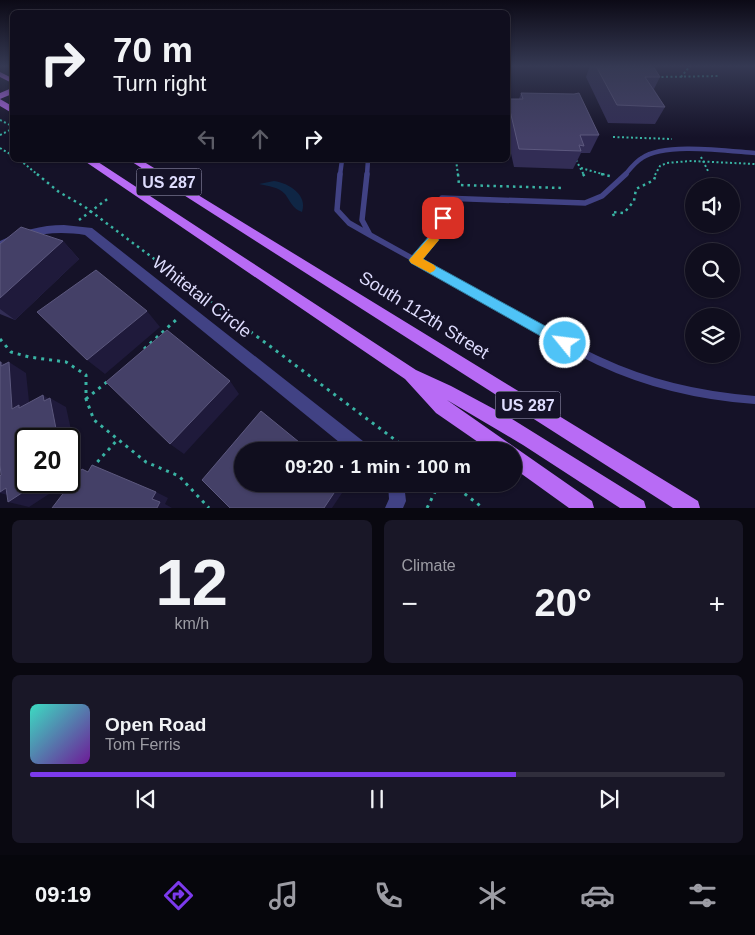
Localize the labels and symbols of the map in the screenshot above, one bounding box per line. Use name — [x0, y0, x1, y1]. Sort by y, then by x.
road number: US 287 — [136, 168, 202, 196]
pin — [422, 197, 464, 239]
street label: Whitetail Circle — [149, 252, 255, 342]
street label: South 112th Street — [356, 267, 492, 363]
position arrow — [538, 316, 590, 368]
road number: US 287 — [496, 392, 560, 418]
speed limit sign: 20 — [15, 428, 80, 493]

